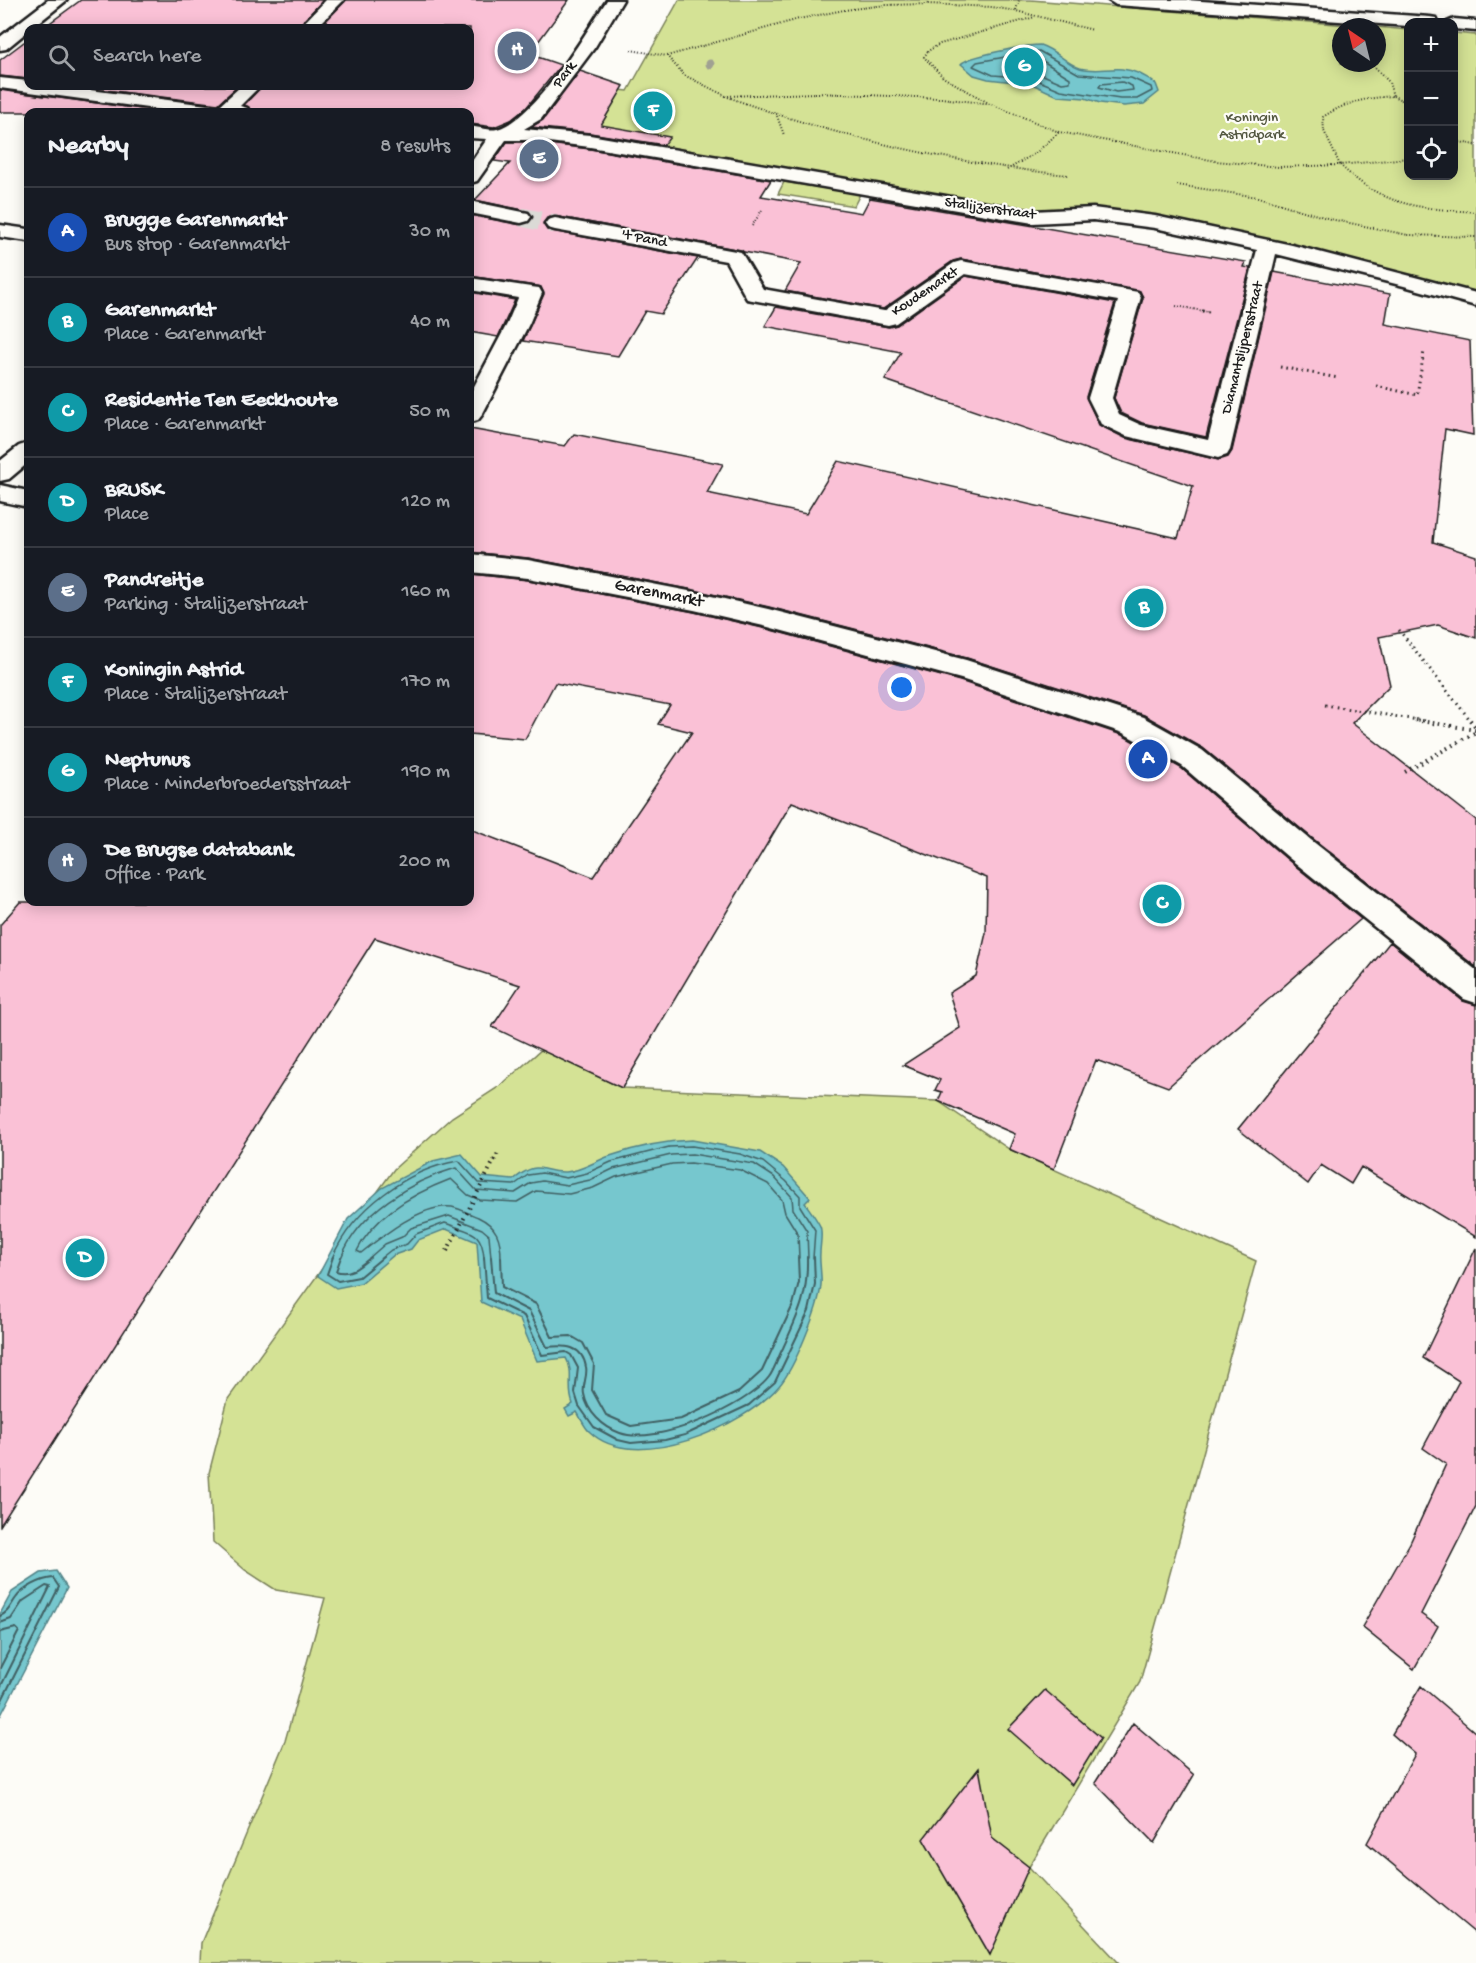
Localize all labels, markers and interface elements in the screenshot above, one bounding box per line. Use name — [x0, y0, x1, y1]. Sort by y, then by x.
north arrow — [1332, 18, 1386, 72]
map controls — [1404, 18, 1458, 180]
button: + — [1404, 18, 1458, 72]
search box — [24, 24, 474, 90]
pin: H — [498, 28, 536, 74]
icon: search — [45, 41, 78, 74]
text: Search here — [93, 44, 201, 70]
pin: G — [1004, 44, 1044, 90]
street label: Park — [549, 57, 582, 93]
button: − — [1404, 72, 1458, 126]
pin: F — [634, 88, 672, 134]
park label: Koningin Astridpark — [1219, 109, 1286, 144]
button: locate — [1404, 126, 1458, 180]
text: Nearby — [48, 132, 129, 163]
text: 8 results — [380, 136, 450, 159]
pin: E — [520, 136, 558, 182]
street label: Stalijzerstraat — [943, 194, 1039, 225]
text: Brugge Garenmarkt — [105, 208, 286, 234]
text: A — [62, 221, 73, 244]
text: 30 m — [409, 221, 450, 244]
street label: 't Pand — [620, 226, 669, 252]
text: Bus stop · Garenmarkt — [105, 234, 288, 257]
street label: Koudemarkt — [888, 262, 963, 321]
street label: Diamantslijpersstraat — [1218, 278, 1269, 417]
text: Garenmarkt — [105, 298, 215, 324]
text: B — [62, 311, 73, 334]
text: 40 m — [410, 311, 450, 334]
text: Place · Garenmarkt — [105, 324, 265, 347]
text: Residentie Ten Eeckhoute — [105, 388, 337, 414]
text: C — [62, 401, 73, 424]
text: 50 m — [409, 401, 450, 424]
text: Place · Garenmarkt — [105, 414, 265, 437]
text: BRUSK — [105, 478, 163, 504]
text: D — [61, 491, 74, 514]
text: 120 m — [402, 491, 450, 514]
text: Place — [105, 504, 149, 527]
text: Pandreitje — [105, 568, 203, 594]
street label: Garenmarkt — [613, 575, 707, 613]
text: E — [61, 581, 74, 604]
text: 160 m — [401, 581, 450, 604]
pin: B — [1124, 586, 1164, 630]
text: Parking · Stalijzerstraat — [105, 594, 306, 617]
text: Koningin Astrid — [105, 658, 243, 684]
text: F — [62, 671, 73, 694]
text: 170 m — [401, 671, 450, 694]
your location — [887, 673, 916, 702]
text: Place · Stalijzerstraat — [105, 684, 287, 707]
pin: A — [1128, 736, 1168, 782]
text: Neptunus — [105, 748, 190, 774]
text: G — [61, 761, 74, 784]
text: 190 m — [402, 761, 450, 784]
text: Place · Minderbroedersstraat — [105, 774, 349, 797]
text: De Brugse databank — [105, 838, 293, 864]
text: H — [62, 851, 73, 874]
text: 200 m — [399, 851, 450, 874]
text: Office · Park — [105, 864, 205, 887]
pin: C — [1142, 882, 1182, 926]
pin: D — [66, 1236, 104, 1280]

